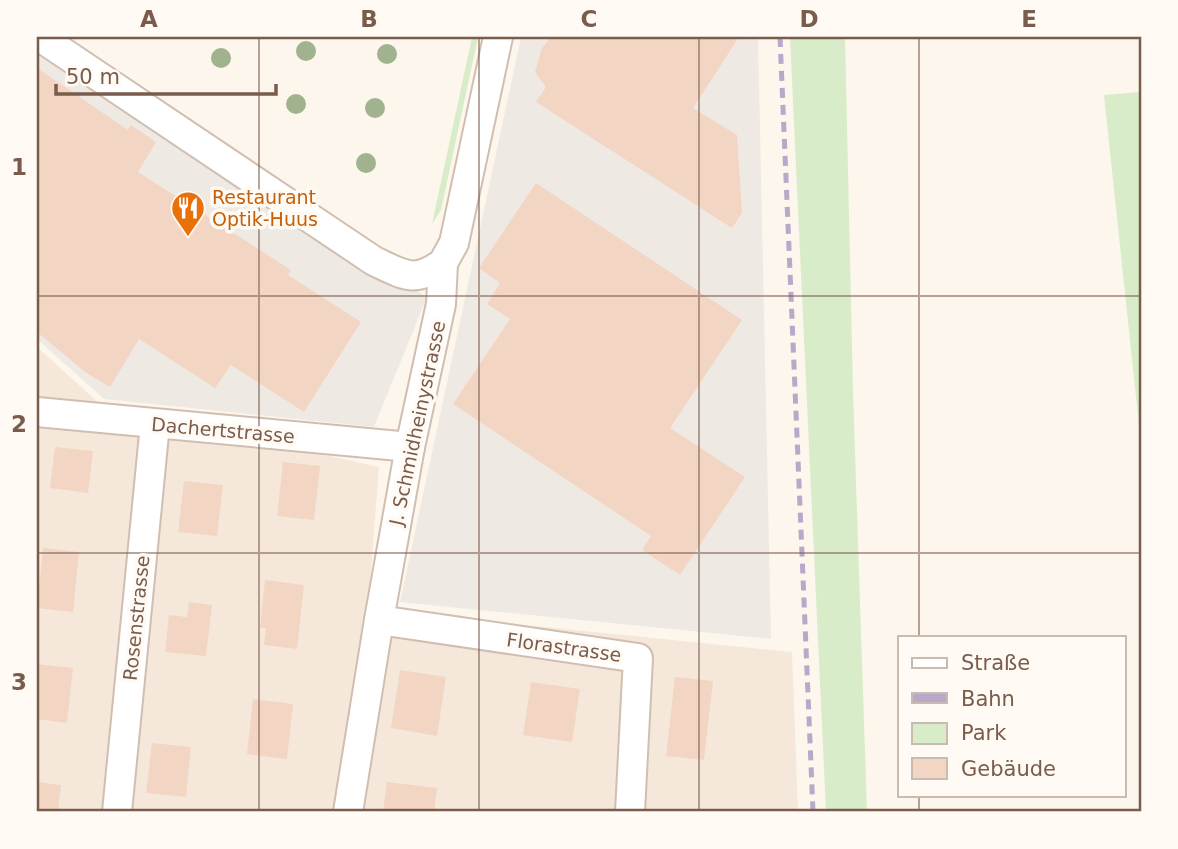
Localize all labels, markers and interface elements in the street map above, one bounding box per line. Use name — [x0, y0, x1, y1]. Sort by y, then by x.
text: A — [140, 6, 158, 32]
text: B — [360, 6, 378, 32]
text: C — [581, 6, 597, 32]
text: D — [799, 6, 819, 32]
text: E — [1021, 6, 1037, 32]
scale bar — [56, 52, 276, 96]
text: 50 m — [66, 65, 120, 89]
text: 1 — [11, 154, 27, 180]
place label: Restaurant Optik-Huus — [212, 186, 318, 230]
restaurant icon: Restaurant Optik-Huus — [169, 189, 207, 238]
street label: J. Schmidheinystrasse — [384, 319, 449, 528]
text: 2 — [11, 411, 27, 437]
street label: Dachertstrasse — [150, 413, 296, 447]
street label: Rosenstrasse — [118, 554, 154, 682]
street label: Florastrasse — [505, 628, 623, 666]
legend — [898, 636, 1126, 796]
text: Straße — [961, 651, 1030, 675]
text: 3 — [11, 669, 27, 695]
text: Bahn — [961, 687, 1015, 711]
text: Park — [961, 721, 1007, 745]
text: Gebäude — [961, 757, 1056, 781]

